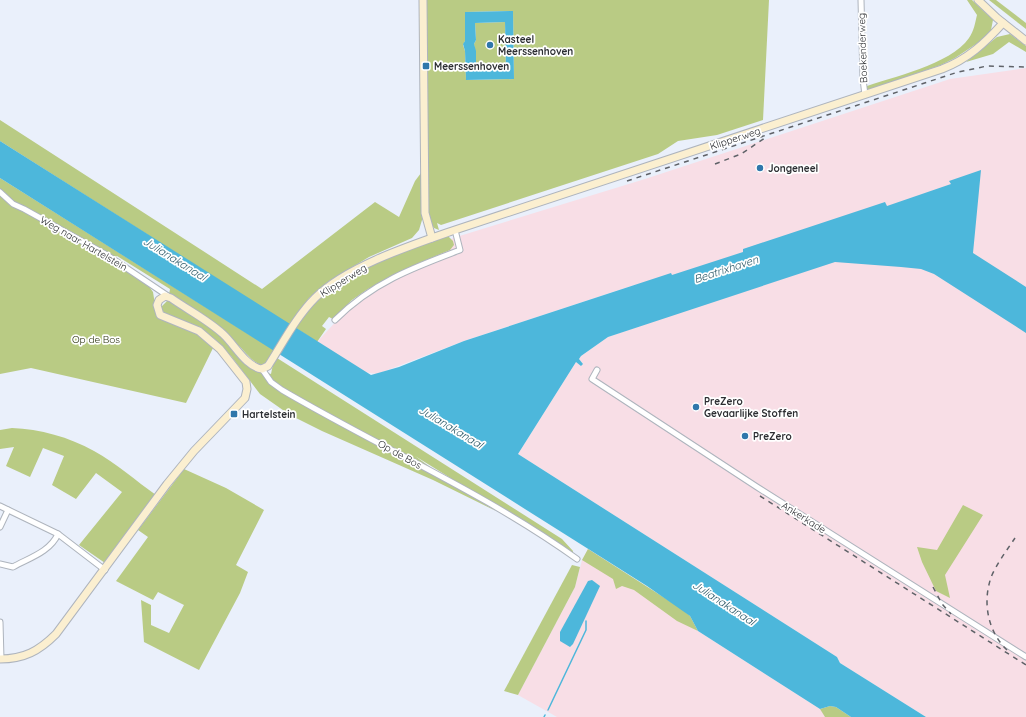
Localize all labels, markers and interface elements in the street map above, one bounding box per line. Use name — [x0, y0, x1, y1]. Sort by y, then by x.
street label: Boekenderweg — [855, 13, 870, 83]
place label: Kasteel Meerssenhoven — [498, 33, 573, 58]
marker: Kasteel Meerssenhoven — [485, 40, 495, 50]
place label: Meerssenhoven — [434, 60, 509, 73]
marker: Meerssenhoven — [421, 61, 431, 71]
street label: Klipperweg — [708, 124, 762, 153]
place label: Jongeneel — [768, 162, 818, 175]
marker: Jongeneel — [755, 163, 765, 173]
street label: Weg naar Hartelstein — [38, 213, 130, 274]
water label: Julianakanaal — [141, 234, 210, 285]
water label: Beatrixhaven — [692, 252, 761, 286]
street label: Klipperweg — [317, 261, 369, 300]
park label: Op de Bos — [72, 333, 120, 346]
place label: PreZero Gevaarlijke Stoffen — [704, 395, 798, 420]
water label: Julianakanaal — [417, 402, 487, 452]
marker: PreZero Gevaarlijke Stoffen — [691, 402, 701, 412]
place label: Hartelstein — [242, 408, 296, 421]
marker: Hartelstein — [229, 409, 239, 419]
place label: PreZero — [753, 430, 792, 443]
marker: PreZero — [740, 431, 750, 441]
street label: Op de Bos — [376, 437, 424, 472]
street label: Ankerkade — [779, 499, 829, 536]
water label: Julianakanaal — [690, 578, 759, 629]

